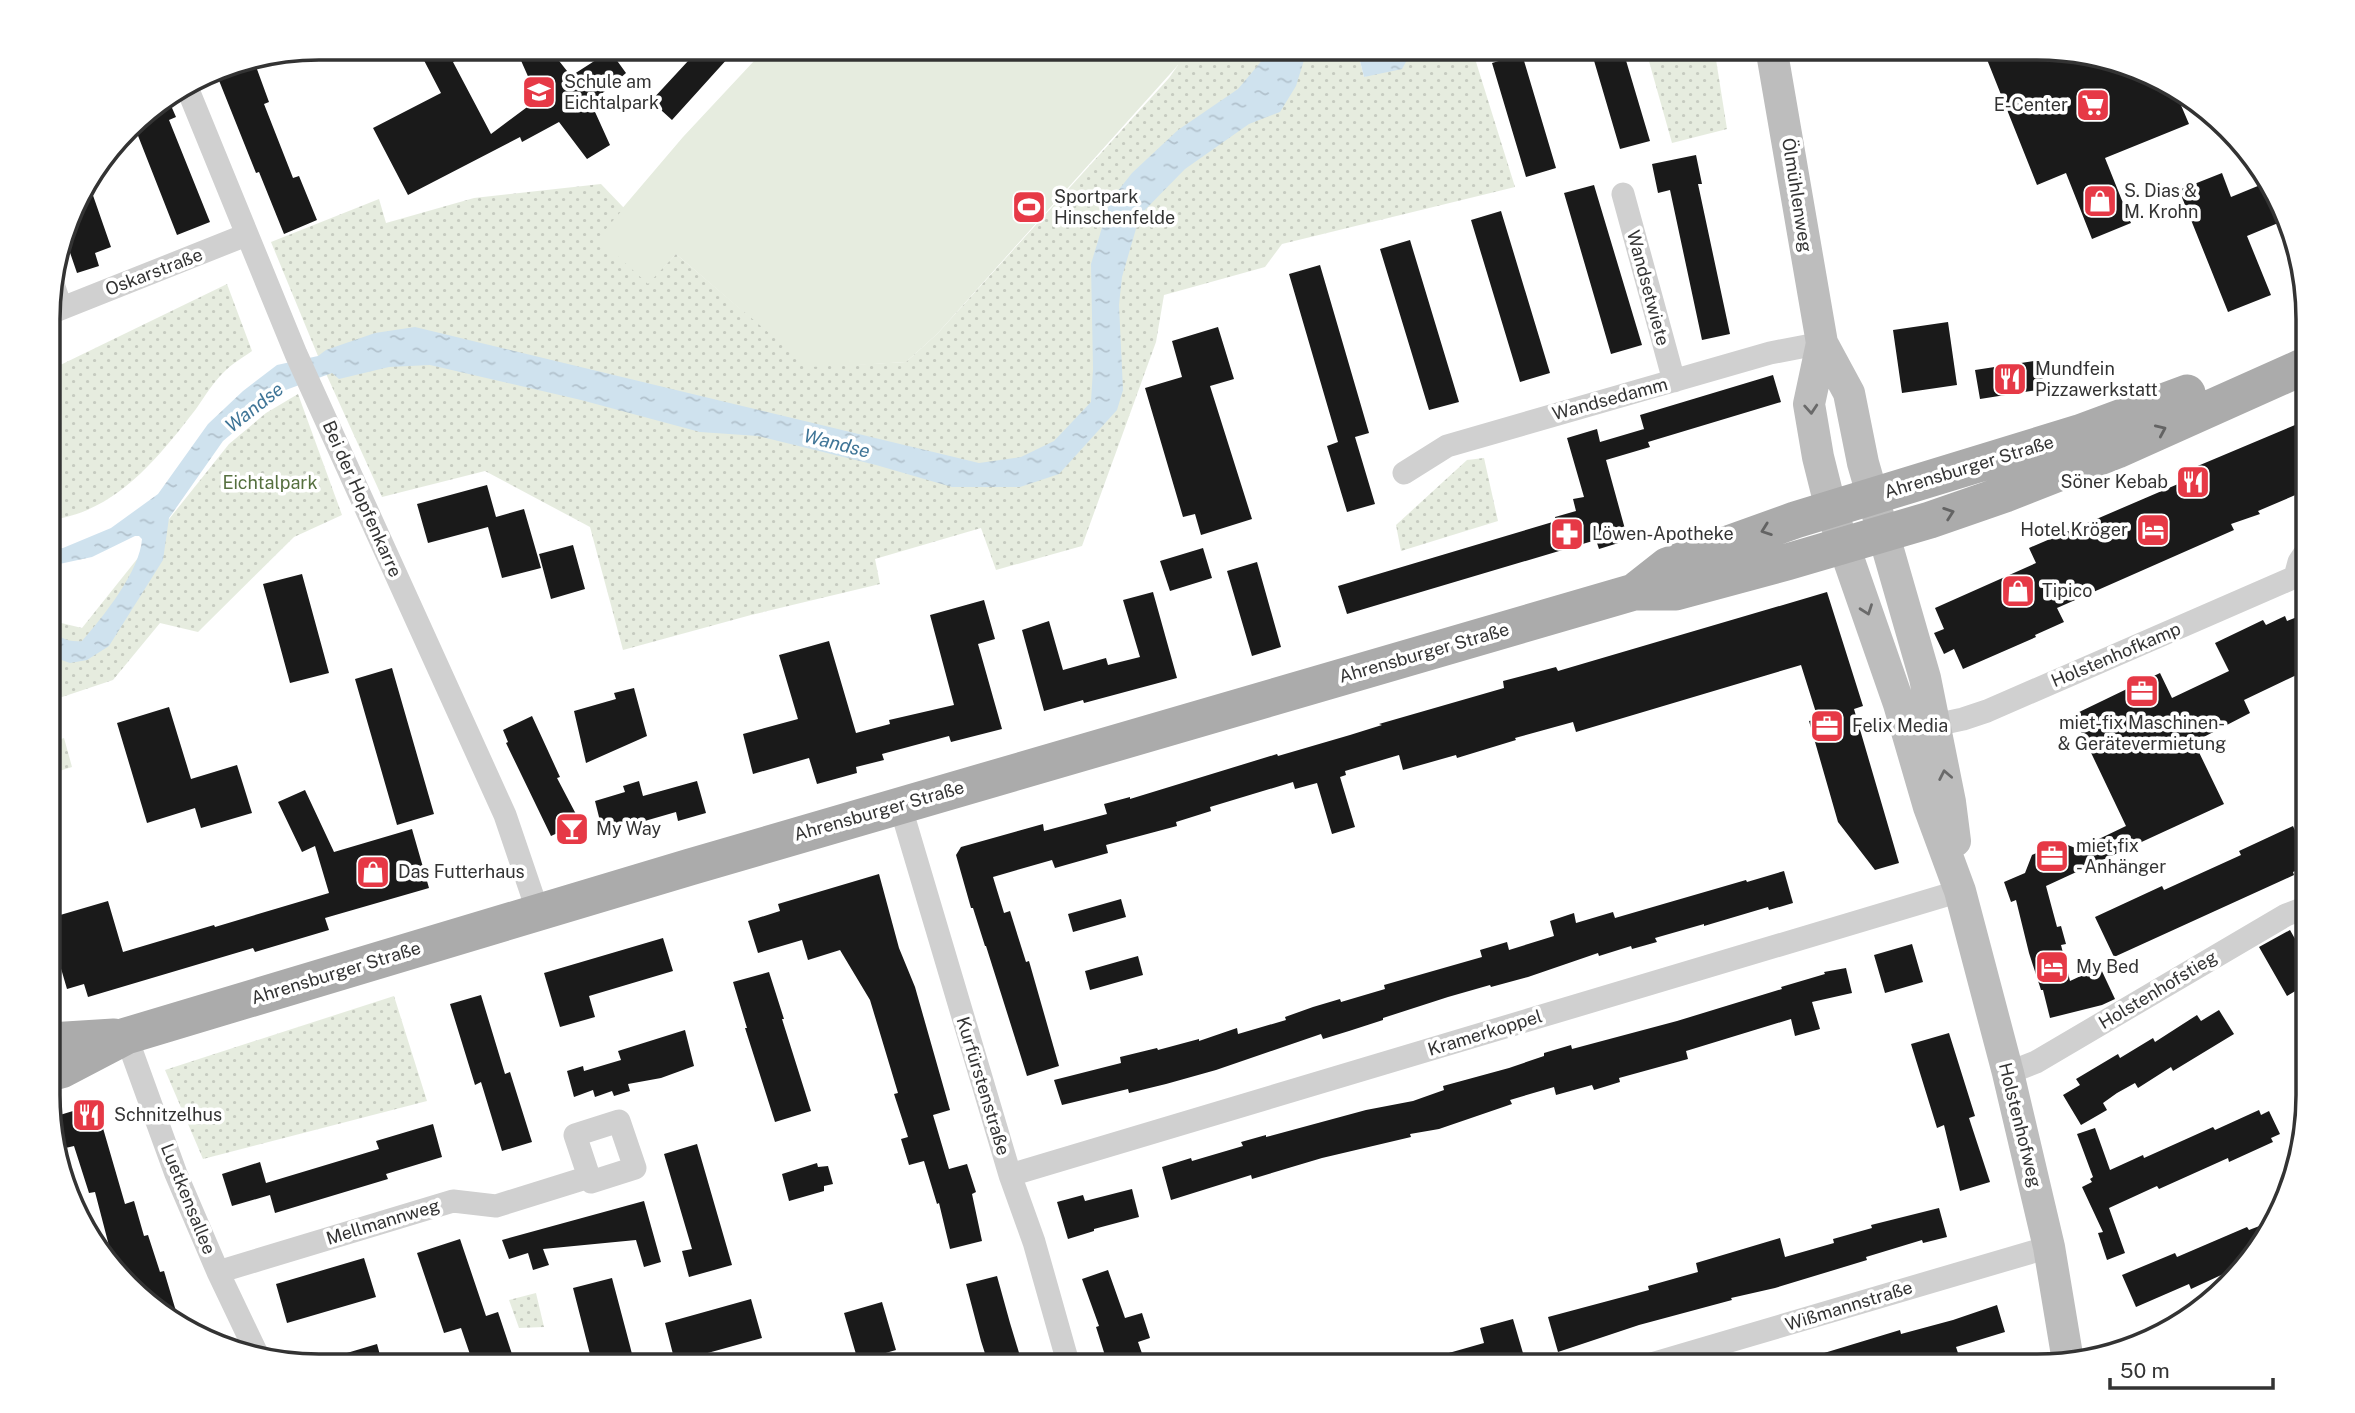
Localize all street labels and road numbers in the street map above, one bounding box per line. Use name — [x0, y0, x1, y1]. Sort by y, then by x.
street label: Ölmühlenweg — [1778, 136, 1818, 254]
street label: Wandsetwiete — [1623, 228, 1674, 348]
street label: Oskarstraße — [102, 243, 205, 300]
street label: Wandsedamm — [1550, 373, 1670, 424]
street label: Bei der Hopfenkarre — [318, 417, 406, 580]
street label: Ahrensburger Straße — [1881, 431, 2056, 502]
street label: Ahrensburger Straße — [1336, 618, 1512, 687]
street label: Holstenhofkamp — [2048, 618, 2184, 691]
street label: Ahrensburger Straße — [791, 776, 967, 845]
street label: Ahrensburger Straße — [248, 937, 423, 1008]
street label: Holstenhofstieg — [2095, 946, 2221, 1033]
street label: Kramerkoppel — [1425, 1005, 1545, 1060]
street label: Kurfürstenstraße — [952, 1014, 1015, 1158]
street label: Holstenhofweg — [1995, 1060, 2046, 1189]
street label: Luetkensallee — [157, 1140, 220, 1257]
street label: Mellmannweg — [323, 1194, 442, 1249]
street label: Wißmannstraße — [1783, 1276, 1915, 1335]

